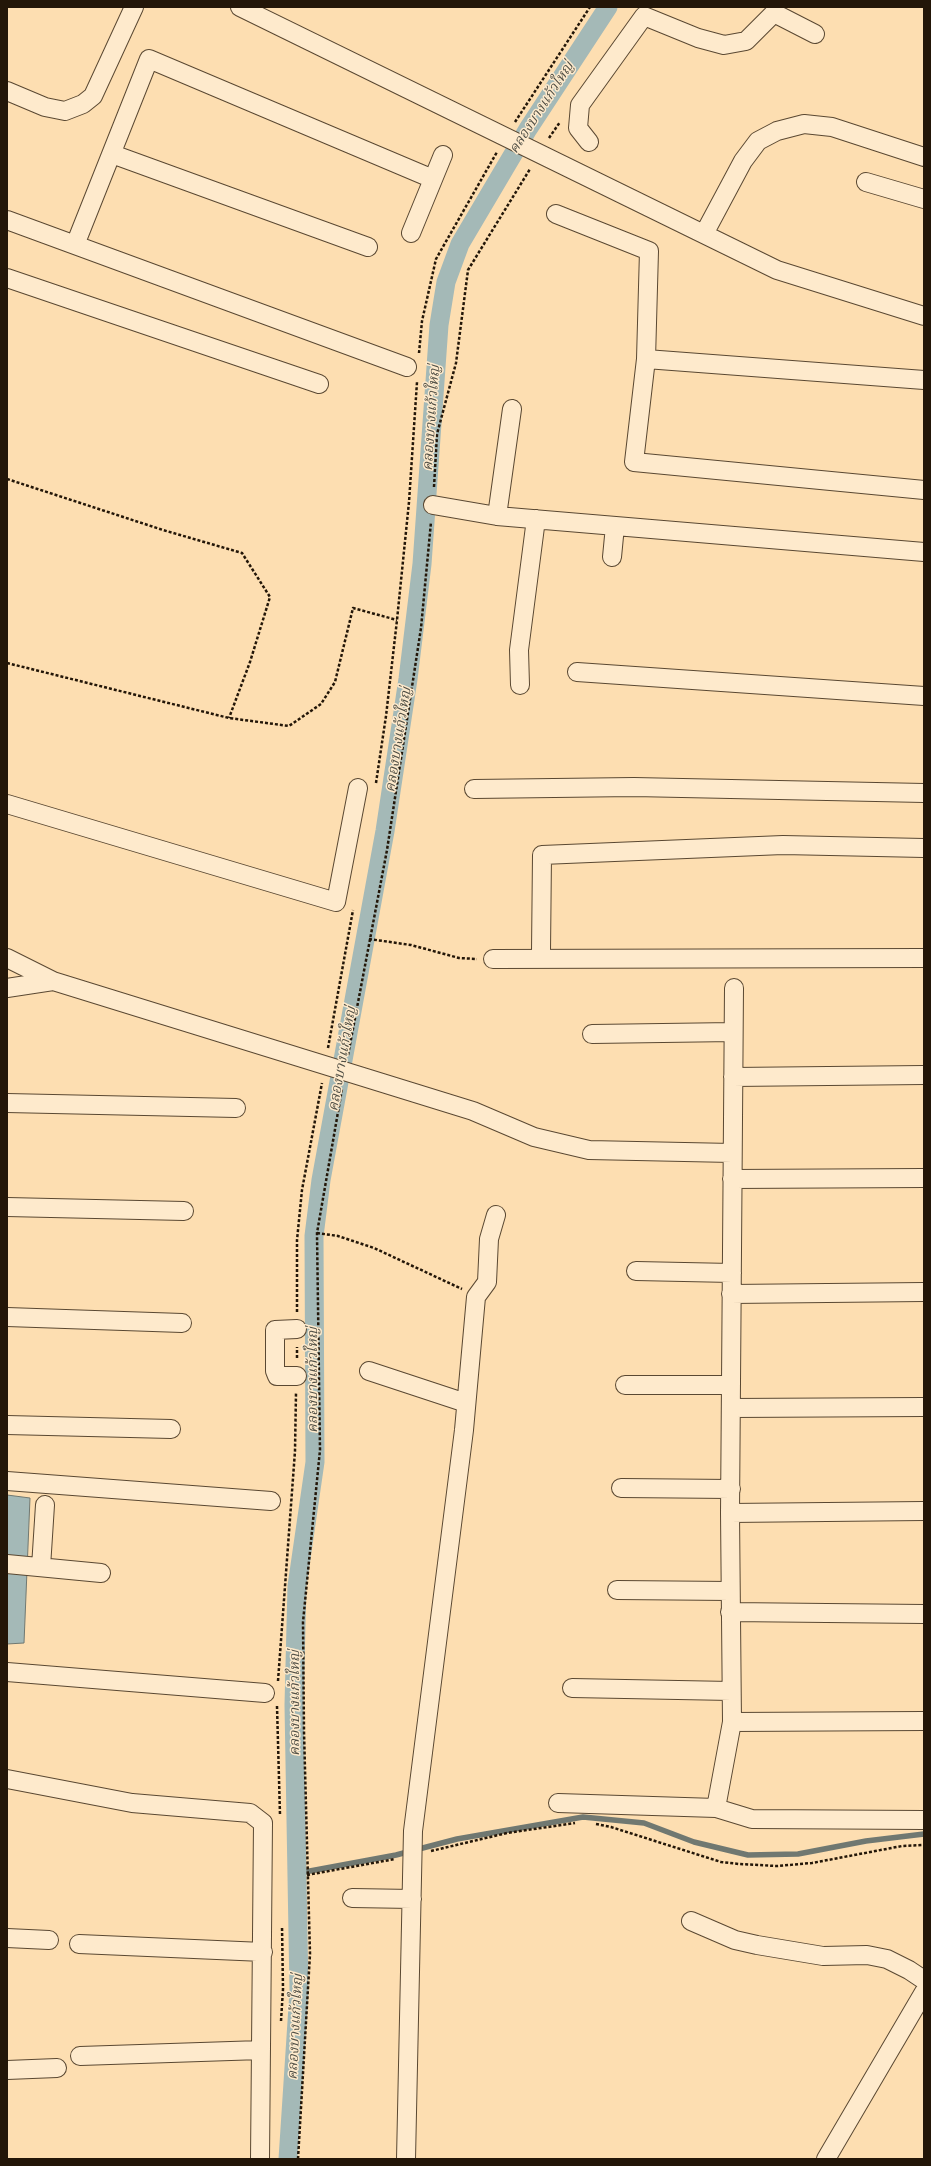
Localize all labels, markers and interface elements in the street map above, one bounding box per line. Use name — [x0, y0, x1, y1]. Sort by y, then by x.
water label: คลองบางแก้วใหญ่ — [506, 59, 578, 157]
water label: คลองบางแก้วใหญ่ — [420, 365, 444, 471]
water label: คลองบางแก้วใหญ่ — [382, 686, 416, 794]
water label: คลองบางแก้วใหญ่ — [326, 1005, 360, 1113]
water label: คลองบางแก้วใหญ่ — [306, 1327, 322, 1433]
water label: คลองบางแก้วใหญ่ — [288, 1650, 304, 1756]
water label: คลองบางแก้วใหญ่ — [285, 1974, 307, 2080]

